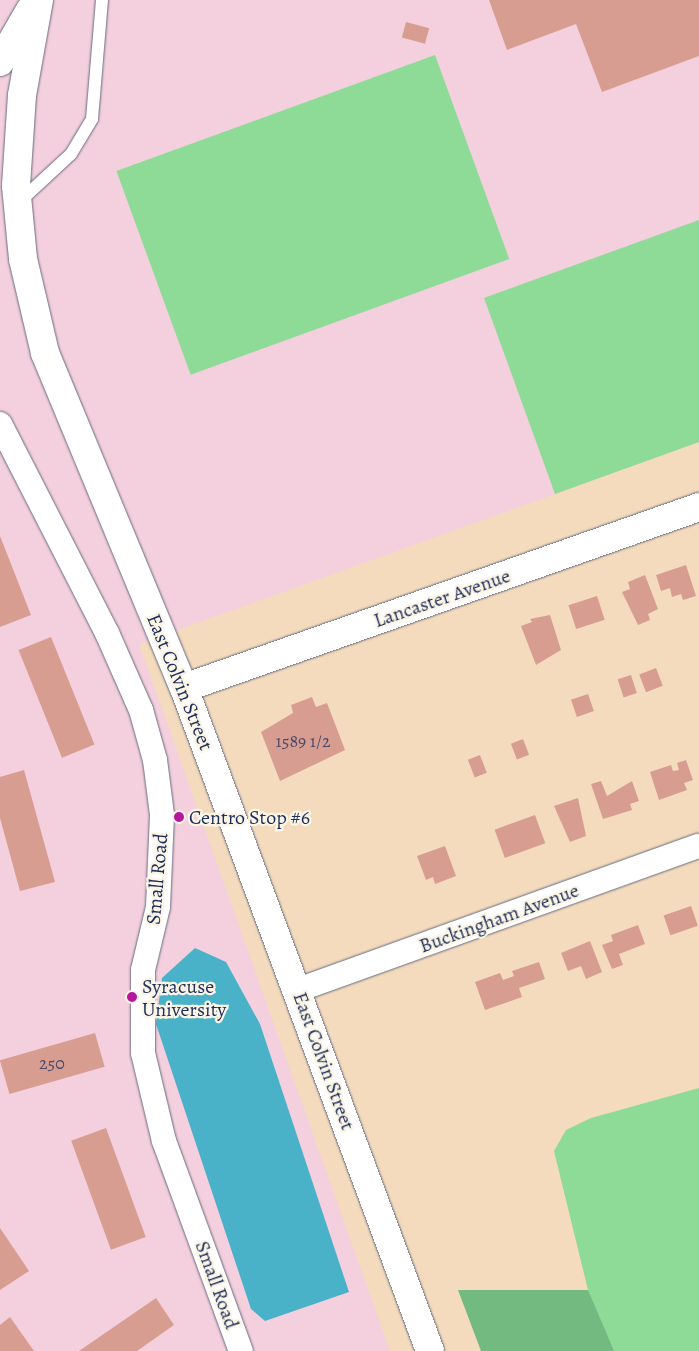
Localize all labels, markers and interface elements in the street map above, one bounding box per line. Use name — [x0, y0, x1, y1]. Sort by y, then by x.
street label: Lancaster Avenue — [371, 563, 513, 633]
street label: East Colvin Street — [142, 610, 218, 754]
house number: 1589 1/2 — [275, 730, 331, 752]
place label: Centro Stop #6 — [189, 805, 310, 829]
marker: Centro Stop #6 — [173, 811, 185, 823]
street label: Small Road — [141, 832, 173, 926]
street label: Buckingham Avenue — [416, 878, 582, 958]
place label: Syracuse University — [142, 974, 226, 1021]
street label: East Colvin Street — [288, 989, 360, 1133]
marker: Syracuse University — [126, 991, 138, 1003]
house number: 250 — [39, 1052, 65, 1074]
street label: Small Road — [190, 1238, 244, 1332]

